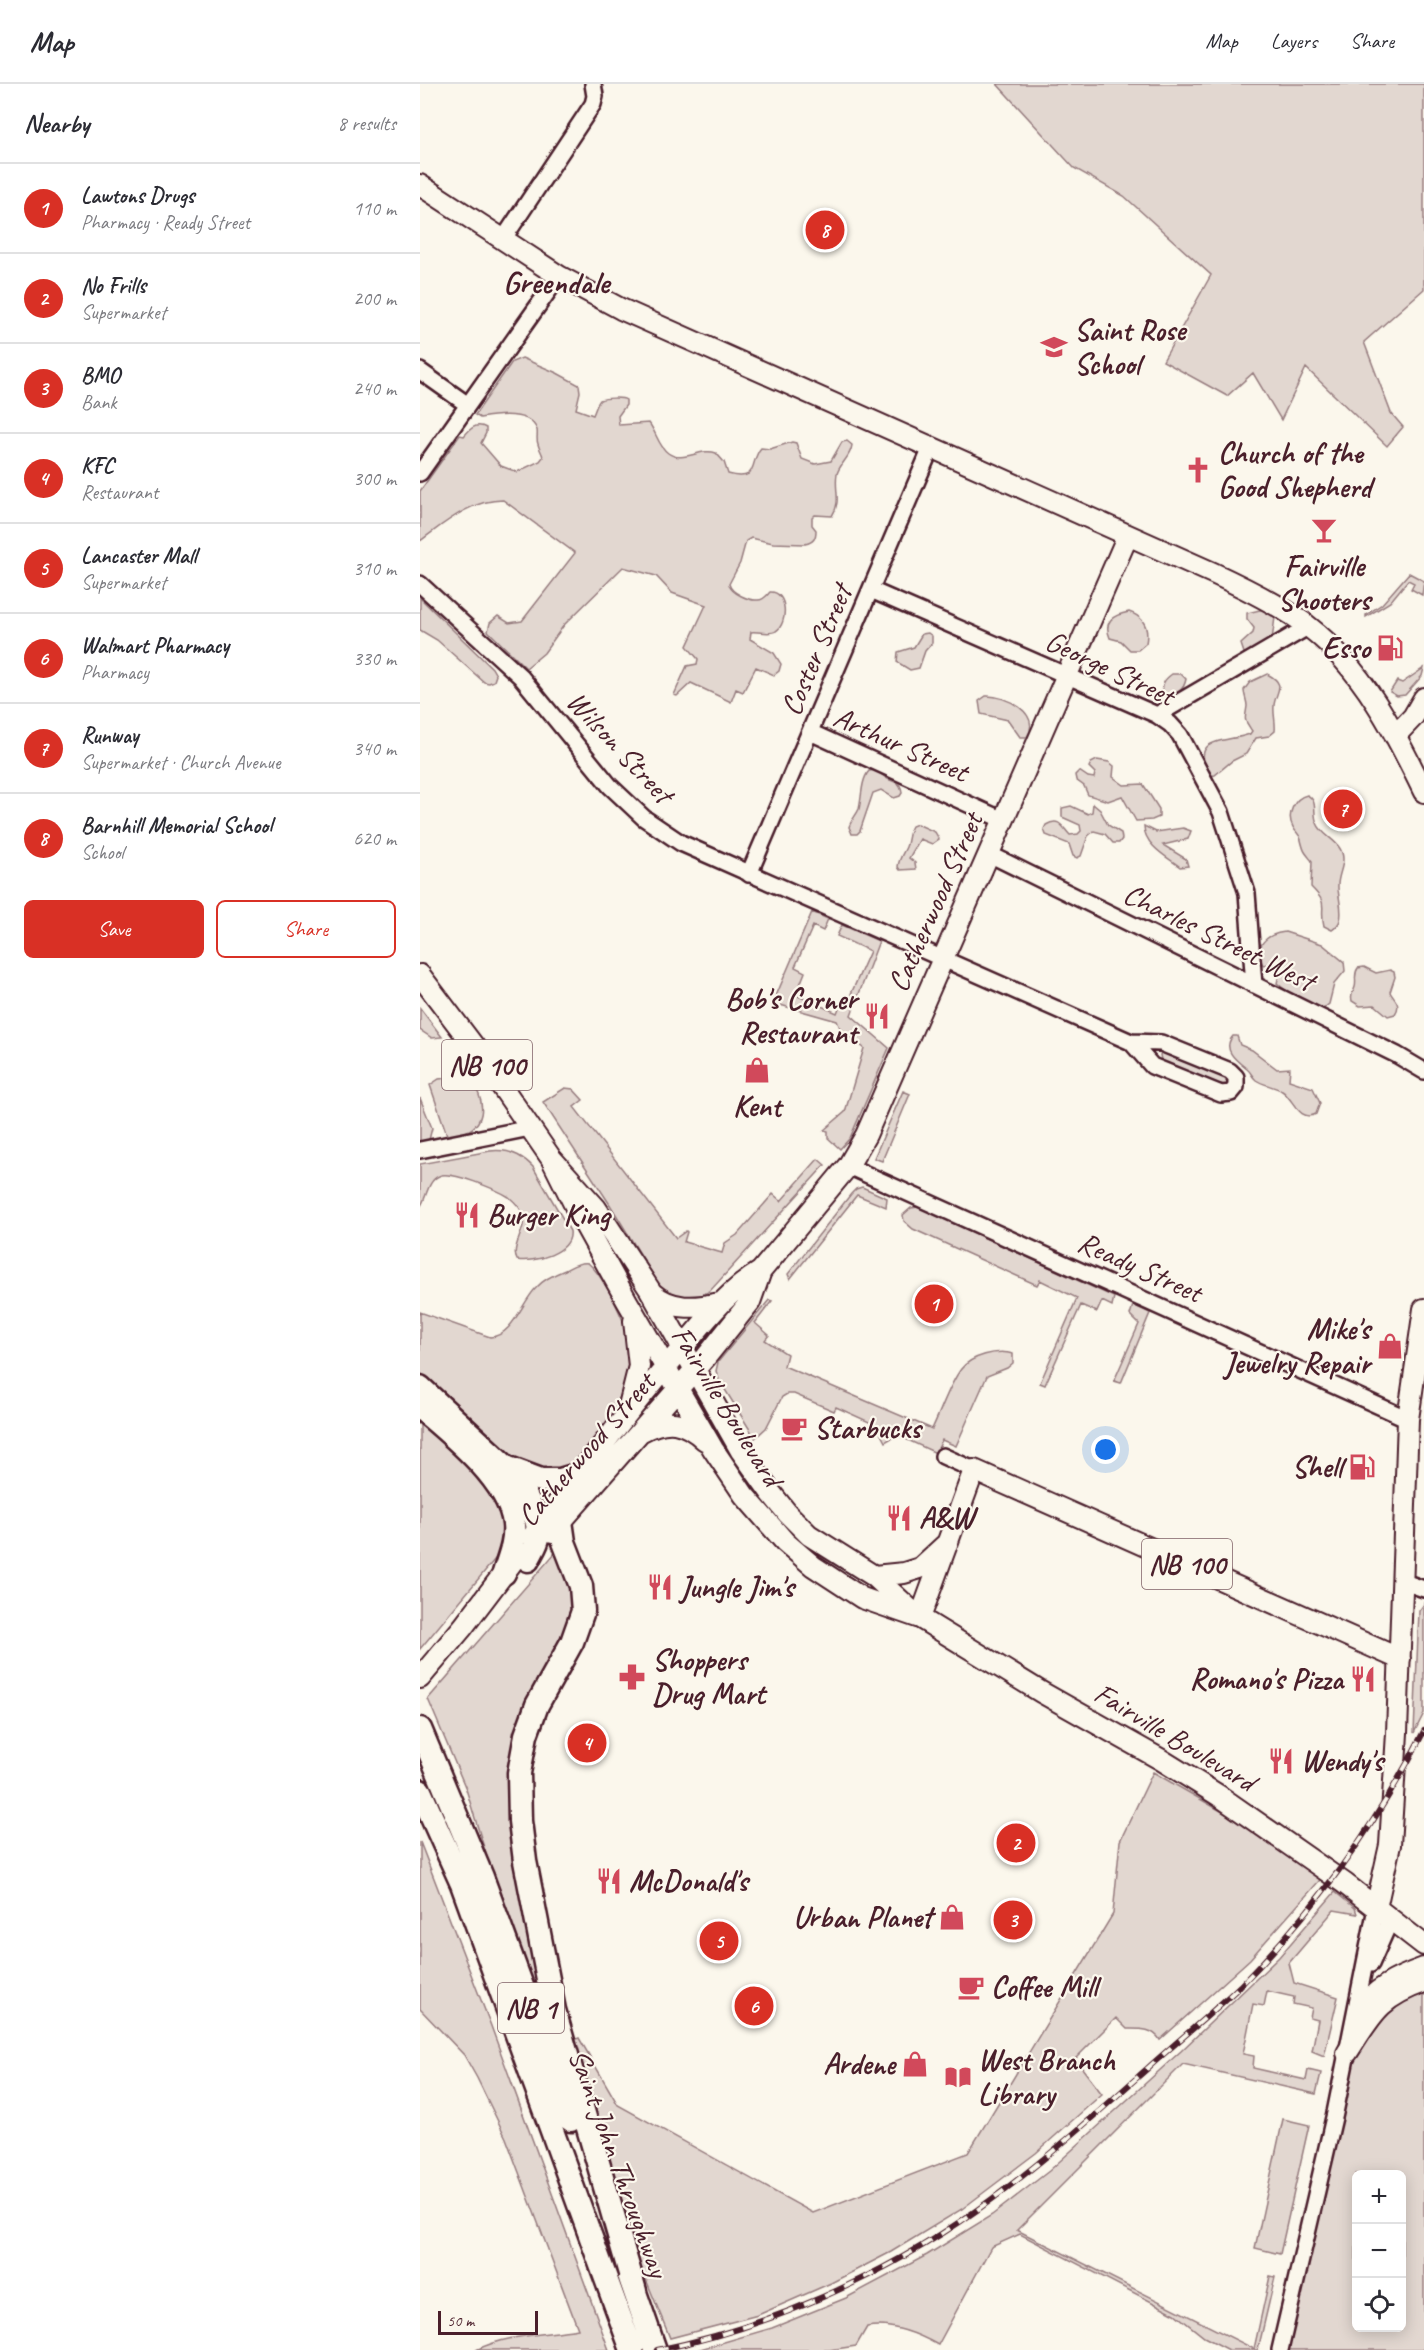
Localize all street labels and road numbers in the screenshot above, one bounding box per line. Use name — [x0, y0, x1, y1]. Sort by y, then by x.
street label: Coster Street — [772, 575, 862, 721]
street label: George Street — [1039, 622, 1183, 716]
street label: Wilson Street — [558, 683, 684, 814]
street label: Arthur Street — [828, 698, 977, 792]
street label: Catherwood Street — [879, 804, 993, 997]
street label: Charles Street West — [1117, 874, 1324, 1001]
road number: NB 100 — [442, 1040, 532, 1090]
street label: Ready Street — [1072, 1223, 1211, 1312]
street label: Fairville Boulevard — [663, 1319, 793, 1497]
street label: Catherwood Street — [509, 1362, 665, 1534]
road number: NB 100 — [1142, 1539, 1232, 1589]
street label: Fairville Boulevard — [1087, 1674, 1266, 1802]
road number: NB 1 — [498, 1983, 564, 2033]
street label: Saint John Throughway — [560, 2044, 679, 2285]

